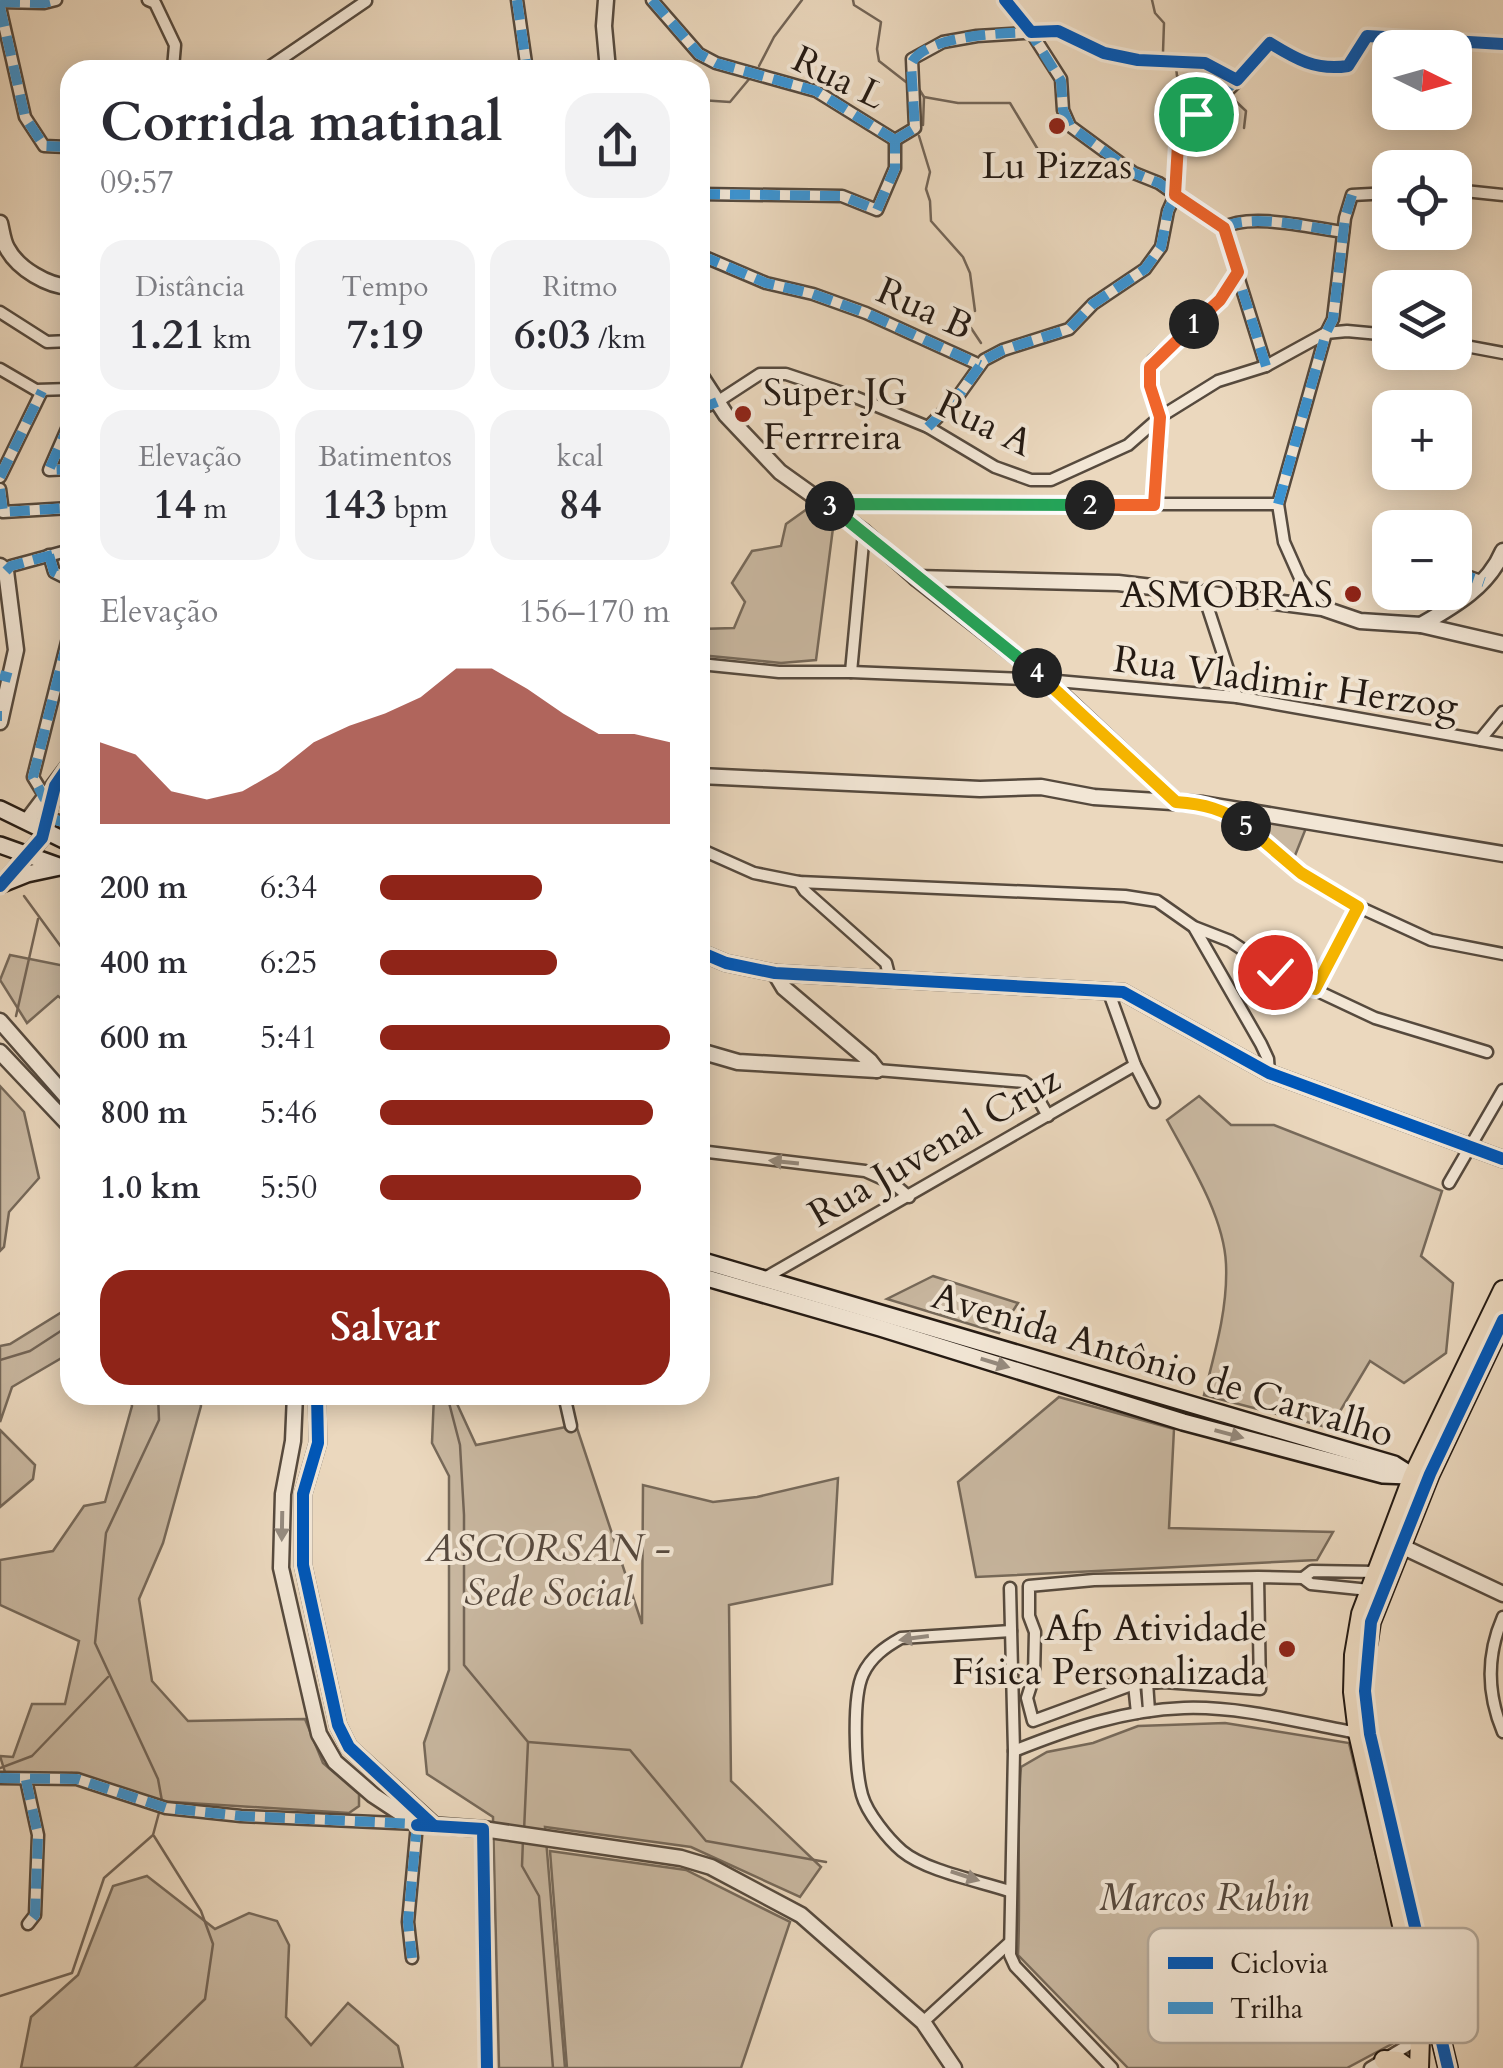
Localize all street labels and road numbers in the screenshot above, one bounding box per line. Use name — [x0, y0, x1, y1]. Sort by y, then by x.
street label: Rua L — [784, 33, 893, 122]
street label: Rua B — [869, 265, 981, 353]
street label: Rua A — [928, 378, 1041, 469]
street label: Rua Vladimir Herzog — [1110, 633, 1462, 733]
street label: Rua Juvenal Cruz — [799, 1054, 1070, 1240]
street label: Avenida Antônio de Carvalho — [925, 1270, 1400, 1460]

